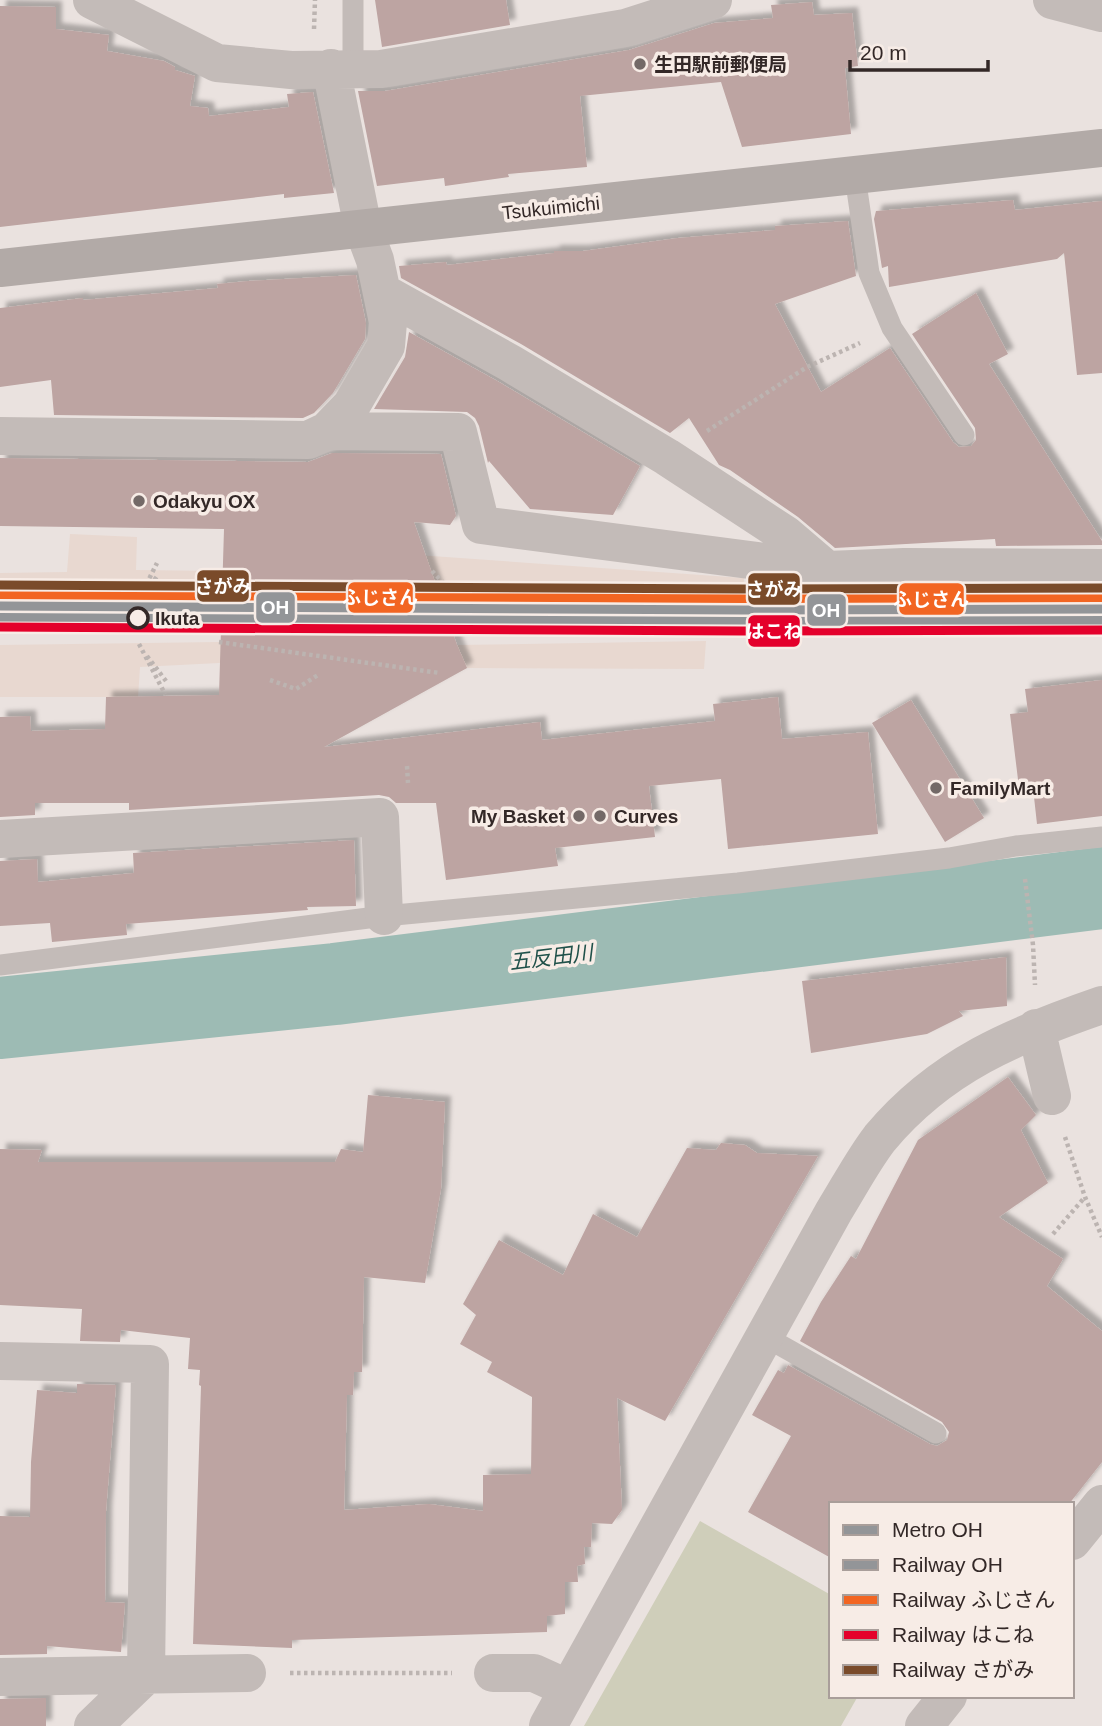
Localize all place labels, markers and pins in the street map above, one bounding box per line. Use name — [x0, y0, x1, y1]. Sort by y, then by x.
place label: 生田駅前郵便局 — [654, 54, 787, 75]
marker: 生田駅前郵便局 — [632, 56, 648, 72]
place label: Odakyu OX — [153, 491, 256, 512]
marker: Odakyu OX — [131, 493, 147, 509]
marker: Ikuta — [127, 607, 149, 629]
place label: Ikuta — [155, 608, 200, 629]
place label: FamilyMart — [950, 778, 1051, 799]
marker: FamilyMart — [928, 780, 944, 796]
place label: My Basket — [471, 806, 566, 827]
place label: Curves — [614, 806, 678, 827]
marker: My Basket — [571, 808, 587, 824]
marker: Curves — [592, 808, 608, 824]

